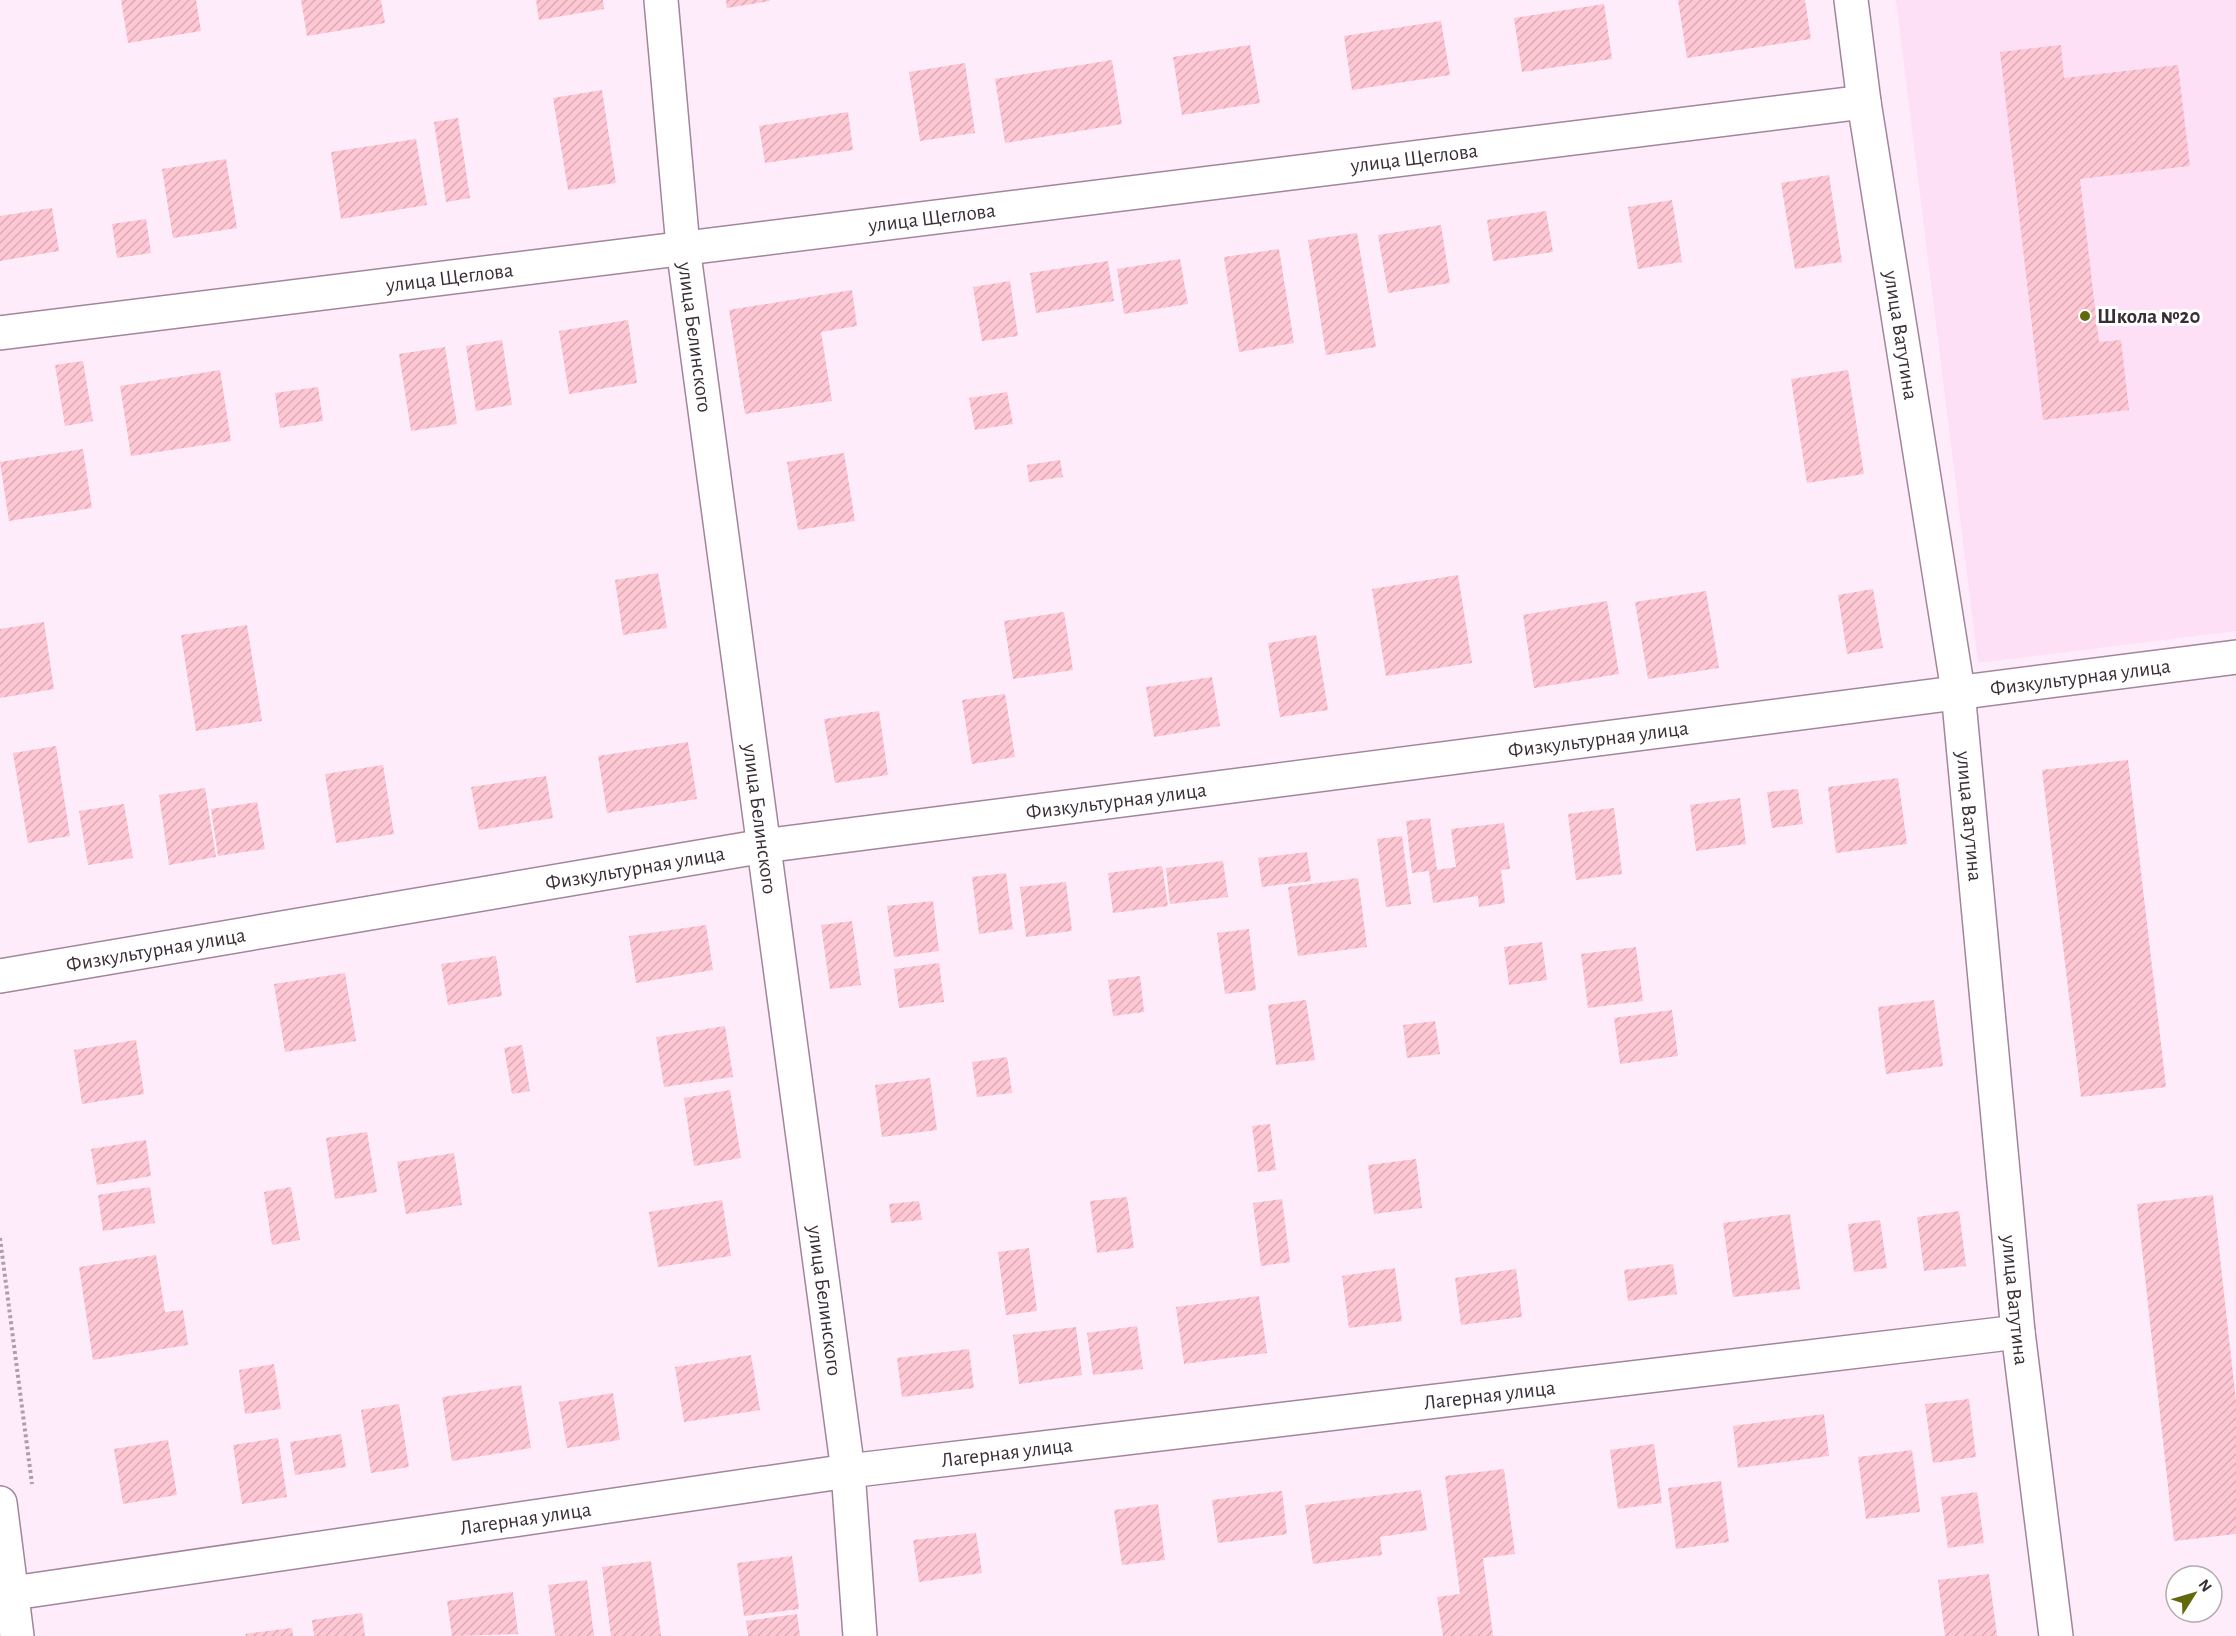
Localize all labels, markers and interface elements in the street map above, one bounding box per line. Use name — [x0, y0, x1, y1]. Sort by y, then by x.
street label: улица Щеглова — [1348, 139, 1479, 176]
street label: улица Щеглова — [866, 199, 997, 236]
street label: улица Щеглова — [384, 259, 515, 296]
street label: улица Белинского — [675, 260, 716, 414]
street label: улица Ватутина — [1880, 268, 1922, 402]
place label: Школа №20 — [2097, 306, 2200, 327]
marker: Школа №20 — [2078, 309, 2092, 323]
street label: Физкультурная улица — [1989, 655, 2172, 699]
street label: Физкультурная улица — [1507, 717, 1690, 761]
street label: улица Белинского — [739, 741, 781, 895]
street label: улица Ватутина — [1953, 749, 1986, 883]
street label: Физкультурная улица — [1025, 779, 1208, 823]
street label: Физкультурная улица — [543, 842, 727, 894]
street label: Физкультурная улица — [64, 924, 248, 975]
street label: улица Белинского — [804, 1223, 846, 1377]
street label: улица Ватутина — [1998, 1233, 2033, 1367]
street label: Лагерная улица — [1423, 1377, 1557, 1413]
street label: Лагерная улица — [940, 1434, 1074, 1470]
street label: Лагерная улица — [458, 1498, 593, 1538]
north arrow — [2164, 1564, 2224, 1624]
text: N — [2195, 1576, 2215, 1595]

